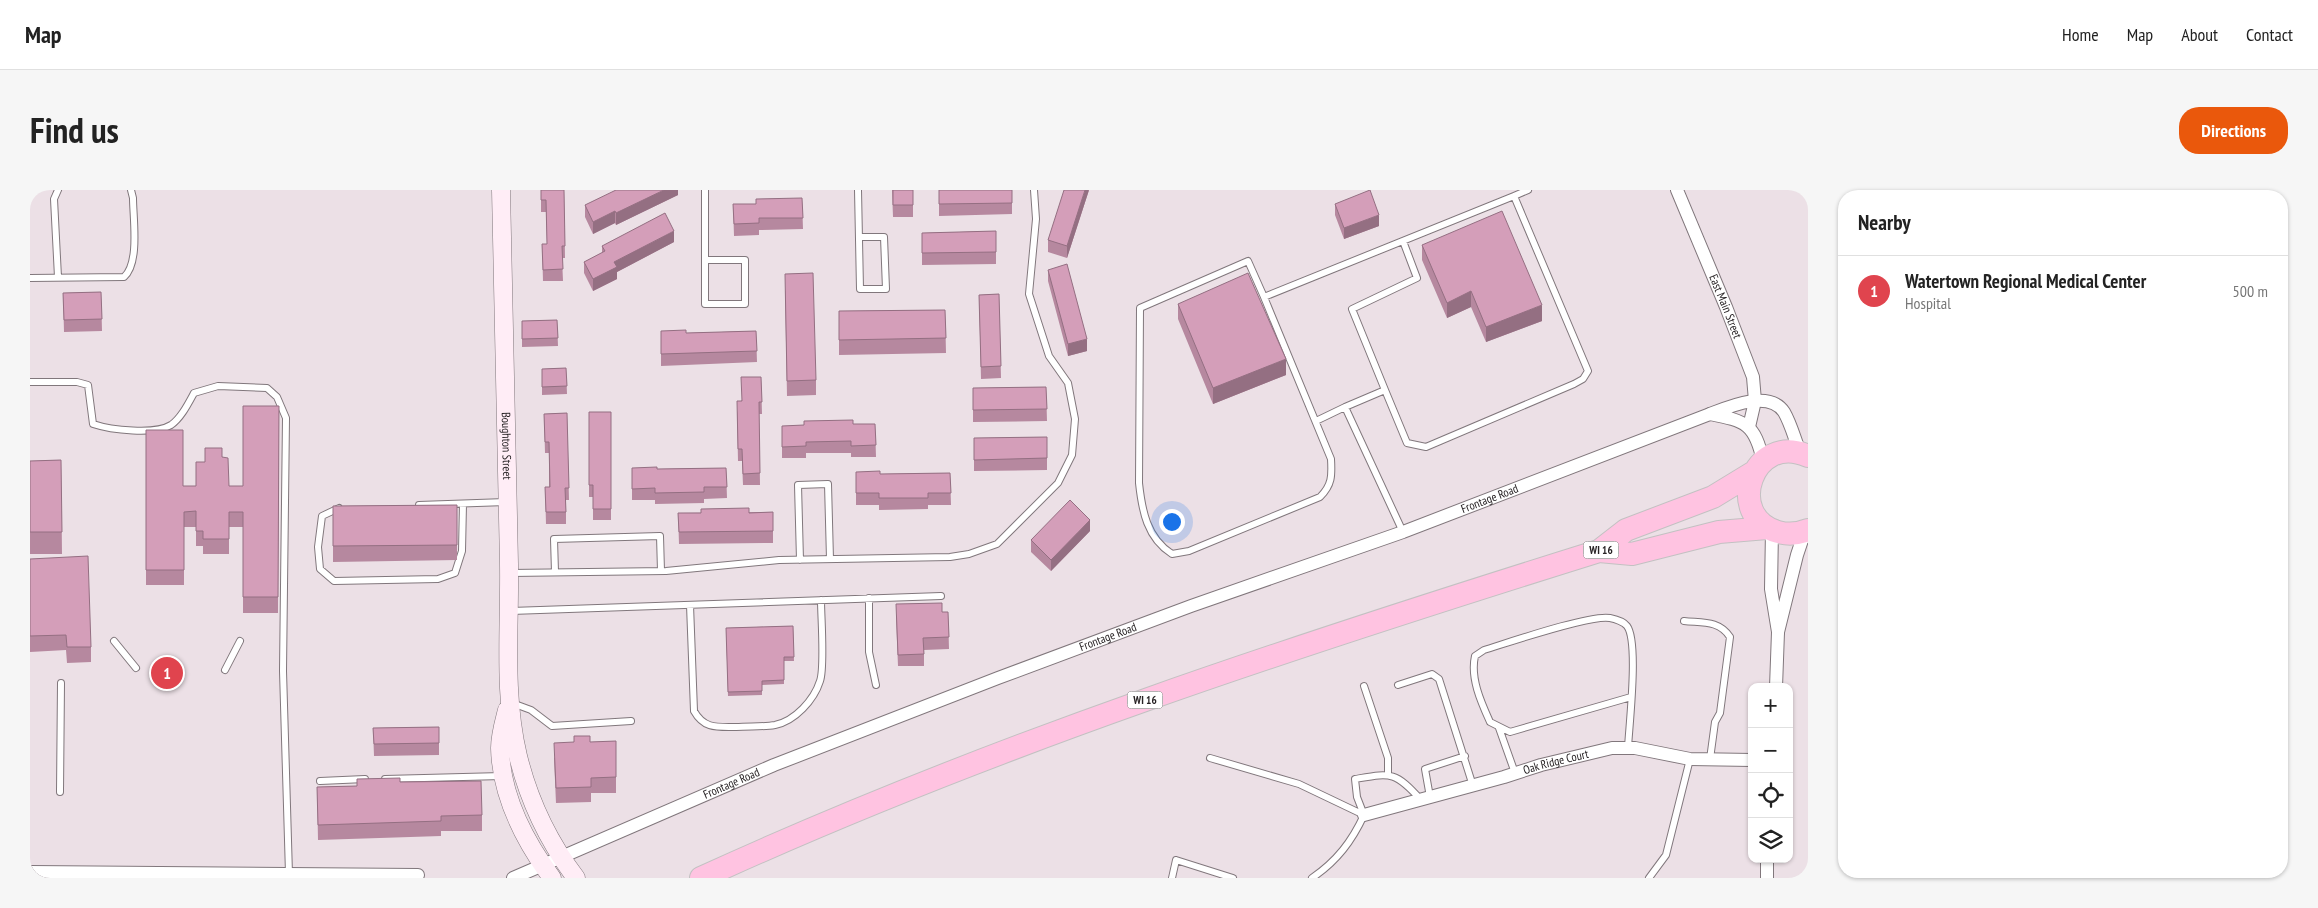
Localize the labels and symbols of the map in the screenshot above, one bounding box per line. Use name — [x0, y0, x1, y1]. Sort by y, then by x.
street label: East Main Street — [1706, 272, 1746, 341]
street label: Boughton Street — [499, 412, 515, 481]
street label: Frontage Road — [1459, 480, 1520, 516]
your location — [1159, 509, 1185, 535]
road number: WI 16 — [1584, 542, 1618, 558]
street label: Frontage Road — [1077, 619, 1138, 654]
pin: 1 — [151, 654, 183, 692]
road number: WI 16 — [1128, 692, 1162, 708]
street label: Oak Ridge Court — [1521, 746, 1591, 777]
street label: Frontage Road — [701, 764, 762, 802]

